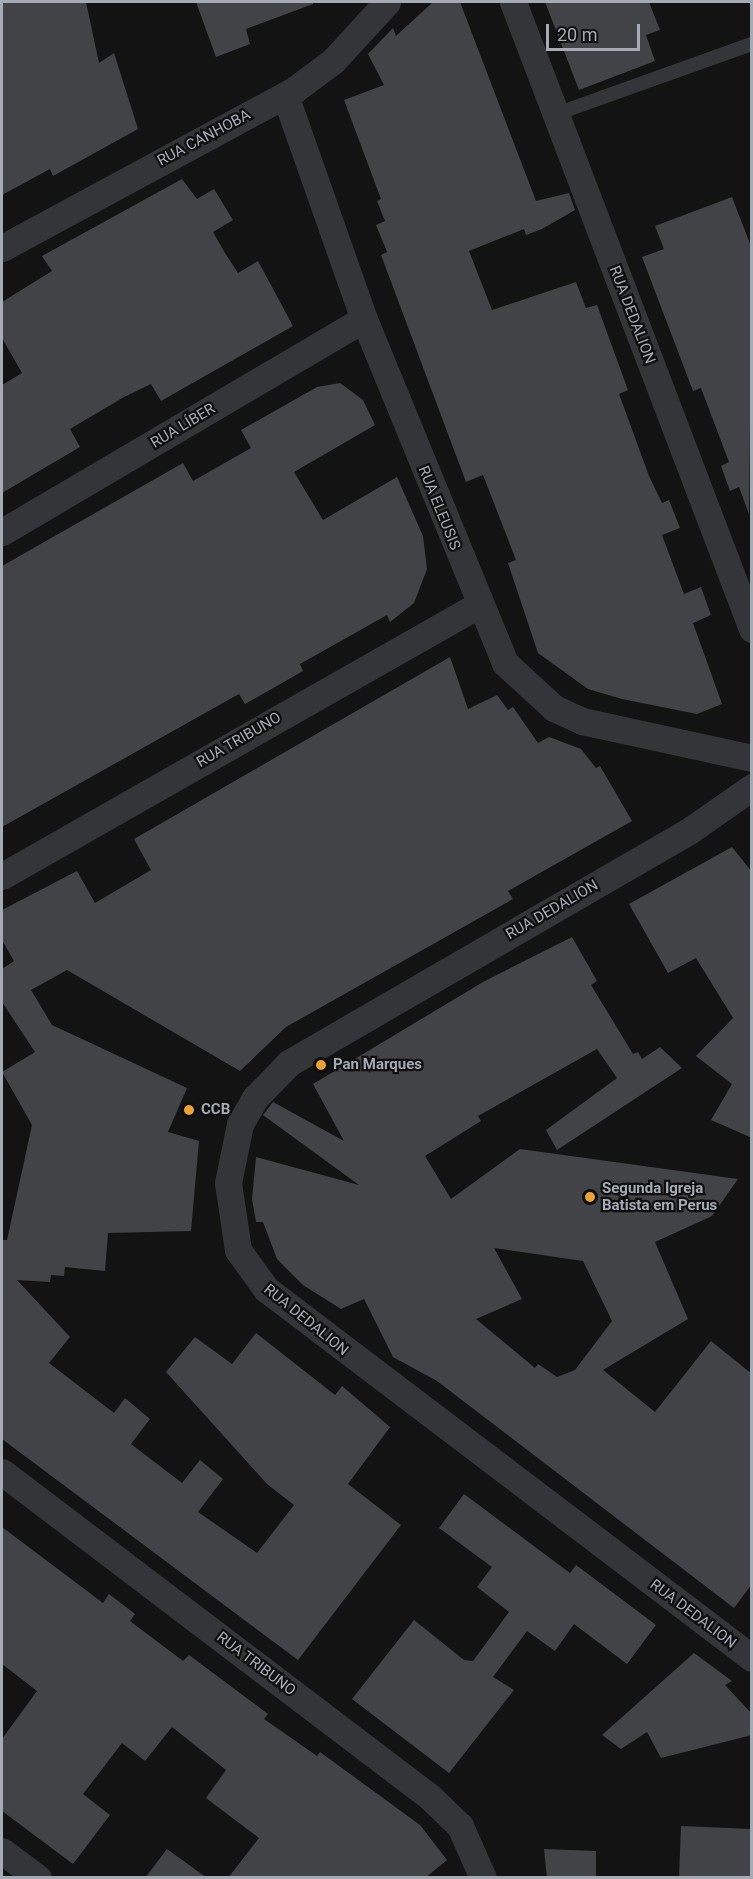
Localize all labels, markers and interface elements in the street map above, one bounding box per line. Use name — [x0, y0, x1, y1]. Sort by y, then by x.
scale bar — [549, 12, 644, 50]
text: 20 m — [557, 24, 597, 45]
street label: RUA CANHOBA — [154, 106, 254, 170]
street label: RUA DEDALION — [605, 264, 659, 366]
street label: RUA LÍBER — [148, 400, 218, 452]
street label: RUA ELEUSIS — [414, 463, 464, 553]
street label: RUA TRIBUNO — [194, 709, 284, 771]
street label: RUA DEDALION — [503, 876, 601, 944]
place label: Pan Marques — [333, 1056, 422, 1074]
marker: Pan Marques — [314, 1058, 328, 1072]
place label: CCB — [201, 1101, 230, 1119]
marker: CCB — [182, 1103, 196, 1117]
place label: Segunda Igreja Batista em Perus — [602, 1179, 717, 1214]
marker: Segunda Igreja Batista em Perus — [583, 1190, 597, 1204]
street label: RUA DEDALION — [260, 1280, 352, 1360]
street label: RUA DEDALION — [646, 1576, 740, 1652]
street label: RUA TRIBUNO — [213, 1628, 299, 1700]

